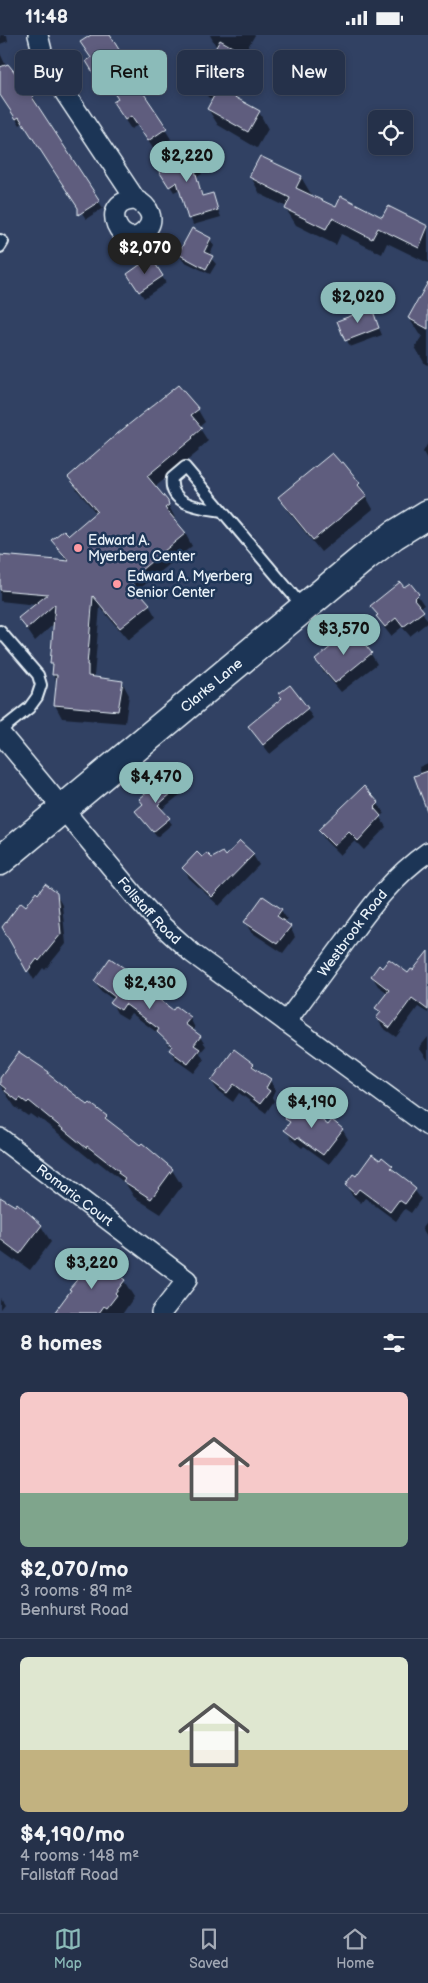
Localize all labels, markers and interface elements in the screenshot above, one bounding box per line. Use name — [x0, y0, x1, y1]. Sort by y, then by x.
text: 11:48 — [25, 6, 68, 29]
chip: Buy — [15, 50, 82, 95]
chip: Rent — [92, 50, 167, 95]
chip: Filters — [177, 50, 263, 95]
chip: New — [273, 50, 345, 95]
map controls — [368, 110, 413, 155]
button: locate — [368, 110, 413, 155]
pin: $2,220 — [146, 141, 228, 183]
text: $2,220 — [161, 147, 213, 166]
pin: $2,070 — [104, 233, 186, 275]
text: $2,070 — [119, 239, 171, 258]
pin: $2,020 — [317, 281, 399, 324]
text: $2,020 — [332, 288, 384, 307]
place label: Edward A. Myerberg Center — [88, 532, 196, 565]
marker: Edward A. Myerberg Center — [72, 542, 84, 554]
place label: Edward A. Myerberg Senior Center — [127, 568, 253, 601]
marker: Edward A. Myerberg Senior Center — [111, 578, 123, 590]
pin: $3,570 — [303, 613, 385, 656]
text: $3,570 — [318, 620, 370, 639]
street label: Clarks Lane — [177, 654, 246, 716]
pin: $4,470 — [115, 761, 197, 804]
text: $4,470 — [130, 768, 182, 787]
street label: Fallstaff Road — [114, 873, 185, 948]
street label: Westbrook Road — [314, 886, 391, 980]
pin: $2,430 — [109, 967, 191, 1010]
text: $2,430 — [124, 974, 176, 993]
pin: $4,190 — [271, 1087, 353, 1129]
text: $4,190 — [287, 1093, 337, 1112]
street label: Romaric Court — [33, 1160, 117, 1230]
pin: $3,220 — [51, 1247, 133, 1290]
text: $3,220 — [66, 1254, 118, 1273]
icon: filters — [380, 1329, 408, 1357]
text: 8 homes — [20, 1331, 102, 1356]
icon: home — [169, 1424, 259, 1514]
text: $2,070/mo — [20, 1557, 129, 1582]
text: 3 rooms · 89 m² — [20, 1582, 132, 1601]
text: Benhurst Road — [20, 1601, 129, 1620]
icon: home — [169, 1690, 259, 1780]
text: $4,190/mo — [20, 1822, 125, 1847]
text: 4 rooms · 148 m² — [20, 1847, 139, 1866]
text: Fallstaff Road — [20, 1866, 118, 1885]
tab: Map — [54, 1925, 82, 1972]
tab: Saved — [189, 1925, 229, 1972]
tab: Home — [336, 1925, 374, 1972]

